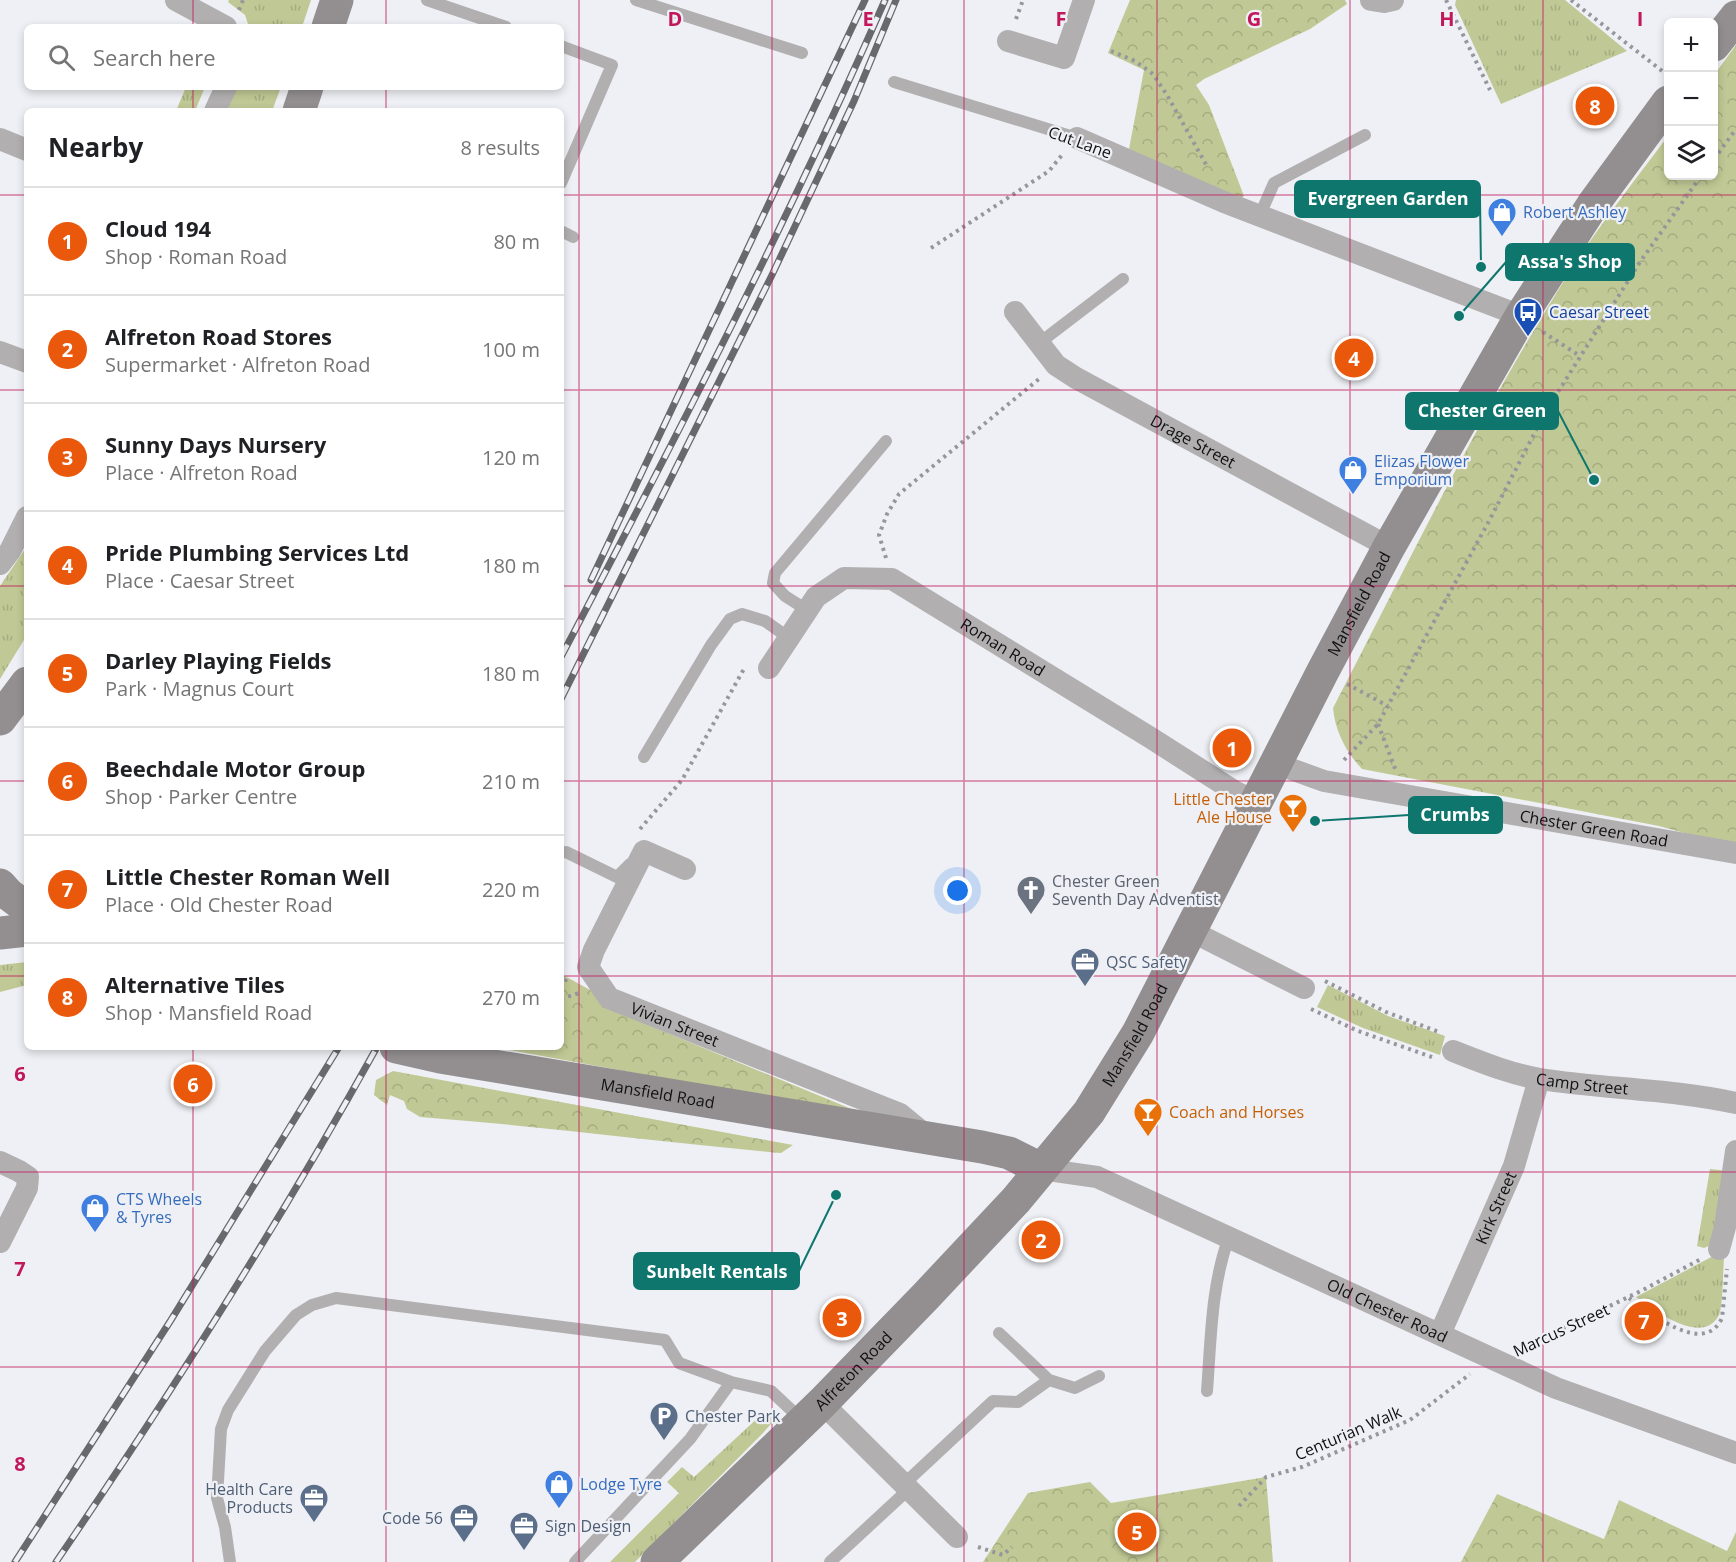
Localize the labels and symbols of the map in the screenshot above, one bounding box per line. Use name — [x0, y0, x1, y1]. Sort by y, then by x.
text: D — [668, 5, 682, 32]
text: E — [862, 5, 874, 32]
text: F — [1056, 5, 1066, 32]
text: G — [1247, 5, 1261, 32]
text: H — [1439, 5, 1455, 32]
text: I — [1637, 5, 1643, 32]
pin: 8 — [1576, 84, 1614, 128]
street label: Cut Lane — [1045, 120, 1115, 164]
callout: Evergreen Garden — [1295, 181, 1480, 217]
text: Evergreen Garden — [1307, 186, 1469, 210]
shop icon: Robert Ashley — [1486, 196, 1518, 238]
place label: Robert Ashley — [1523, 201, 1627, 223]
callout: Assa's Shop — [1506, 244, 1634, 280]
text: Assa's Shop — [1518, 249, 1622, 273]
bus stop icon: Caesar Street — [1512, 296, 1544, 338]
place label: Caesar Street — [1549, 301, 1649, 323]
pin: 4 — [1334, 336, 1374, 380]
callout: Chester Green — [1406, 393, 1558, 429]
text: Chester Green — [1418, 398, 1546, 422]
street label: Drage Street — [1147, 409, 1240, 473]
place label: Elizas Flower Emporium — [1374, 450, 1469, 490]
shop icon: Elizas Flower Emporium — [1337, 454, 1369, 496]
street label: Mansfield Road — [1322, 548, 1396, 660]
street label: Roman Road — [956, 613, 1049, 681]
pin: 1 — [1212, 726, 1252, 771]
place label: Little Chester Ale House — [1173, 788, 1272, 828]
bar icon: Little Chester Ale House — [1277, 792, 1309, 834]
callout: Crumbs — [1409, 797, 1502, 833]
text: Crumbs — [1420, 802, 1490, 826]
street label: Chester Green Road — [1518, 804, 1670, 852]
place label: Chester Green Seventh Day Adventist — [1052, 870, 1219, 910]
church icon: Chester Green Seventh Day Adventist — [1015, 874, 1047, 916]
your location — [943, 876, 972, 905]
office icon: QSC Safety — [1069, 946, 1101, 988]
place label: QSC Safety — [1106, 951, 1188, 973]
street label: Mansfield Road — [1097, 980, 1173, 1091]
street label: Vivian Street — [627, 997, 722, 1052]
text: 6 — [14, 1060, 26, 1087]
pin: 6 — [174, 1062, 212, 1106]
street label: Camp Street — [1535, 1068, 1629, 1100]
street label: Mansfield Road — [599, 1073, 717, 1113]
bar icon: Coach and Horses — [1132, 1096, 1164, 1138]
place label: Coach and Horses — [1169, 1101, 1304, 1123]
street label: Kirk Street — [1470, 1167, 1521, 1248]
place label: CTS Wheels & Tyres — [116, 1188, 202, 1228]
shop icon: CTS Wheels & Tyres — [79, 1192, 111, 1234]
pin: 2 — [1022, 1218, 1060, 1262]
callout: Sunbelt Rentals — [634, 1253, 799, 1289]
text: 7 — [14, 1255, 26, 1282]
text: Sunbelt Rentals — [646, 1259, 788, 1283]
street label: Old Chester Road — [1323, 1273, 1451, 1348]
pin: 3 — [822, 1296, 862, 1340]
street label: Marcus Street — [1509, 1298, 1613, 1362]
pin: 7 — [1624, 1298, 1664, 1344]
street label: Alfreton Road — [810, 1326, 897, 1415]
parking icon: Chester Park — [648, 1400, 680, 1442]
street label: Centurian Walk — [1291, 1400, 1405, 1465]
place label: Chester Park — [685, 1405, 781, 1427]
text: 8 — [14, 1450, 26, 1477]
shop icon: Lodge Tyre — [543, 1468, 575, 1510]
place label: Lodge Tyre — [580, 1473, 662, 1495]
place label: Health Care Products — [205, 1478, 293, 1518]
office icon: Health Care Products — [298, 1482, 330, 1524]
office icon: Code 56 — [448, 1502, 480, 1544]
place label: Code 56 — [382, 1507, 443, 1529]
office icon: Sign Design — [508, 1510, 540, 1552]
pin: 5 — [1118, 1510, 1156, 1555]
place label: Sign Design — [545, 1515, 631, 1537]

